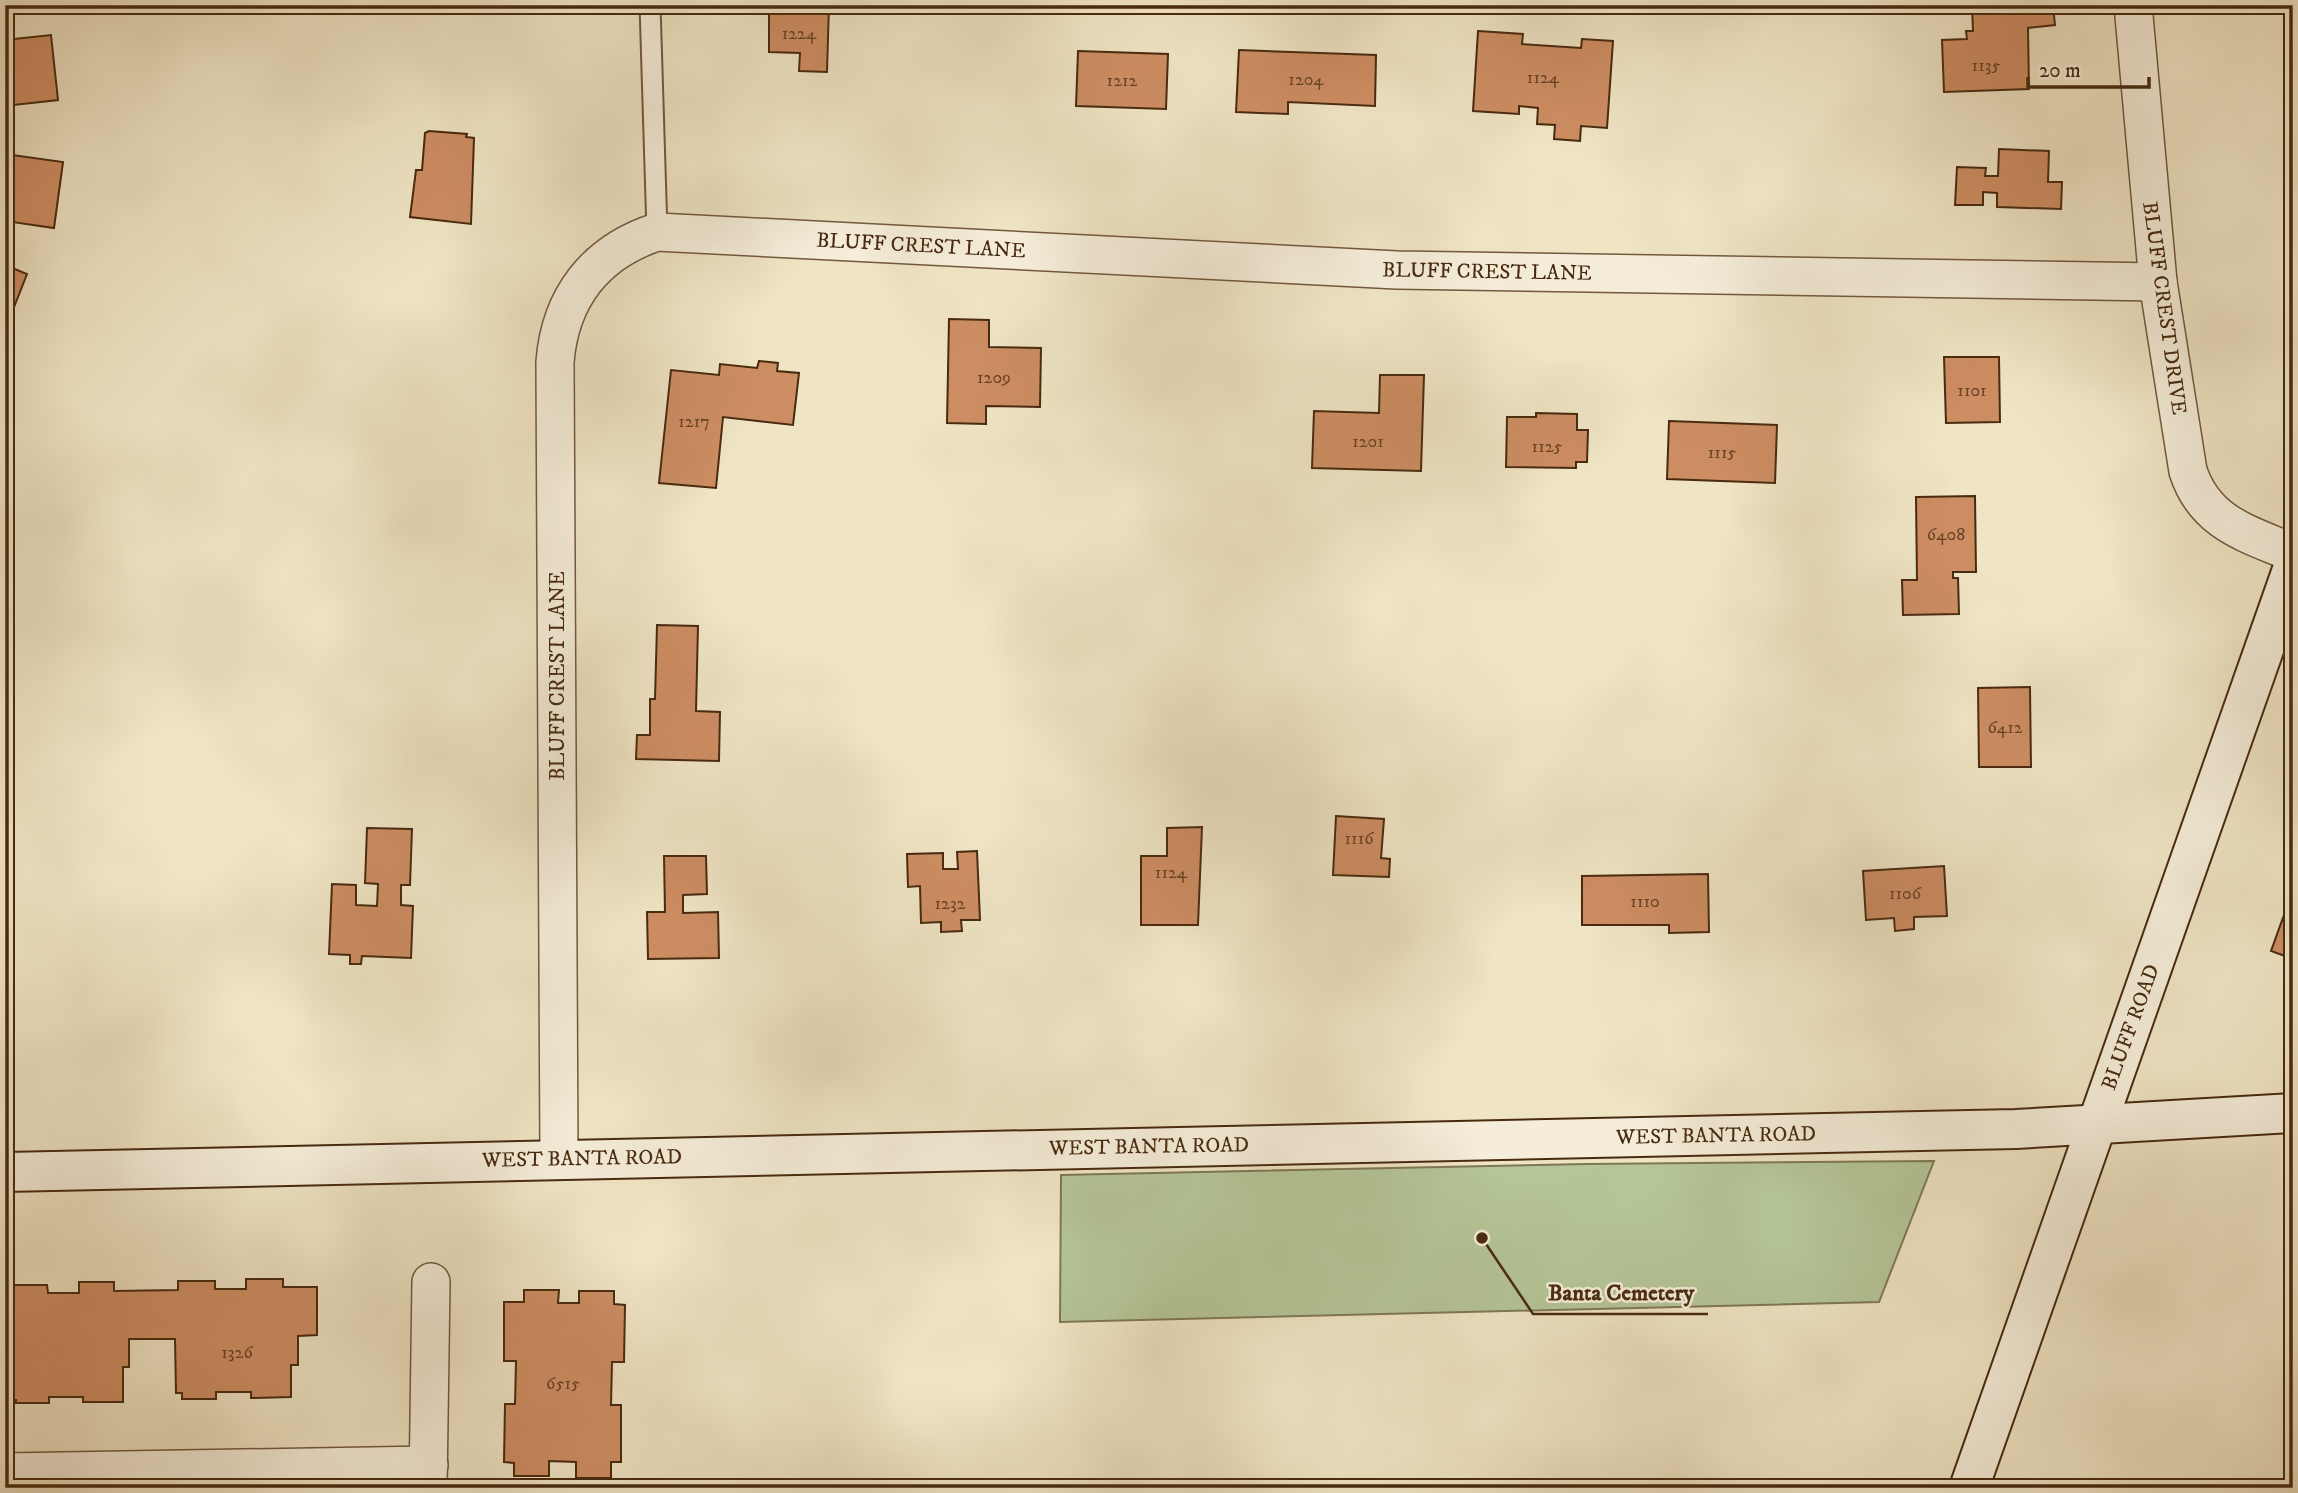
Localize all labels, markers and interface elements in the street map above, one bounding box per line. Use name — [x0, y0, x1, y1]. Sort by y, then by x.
house number: 1224 — [782, 23, 817, 45]
scale bar — [2028, 46, 2149, 90]
house number: 1135 — [1972, 55, 2000, 77]
text: 20 m — [2039, 58, 2081, 84]
house number: 1124 — [1527, 67, 1560, 89]
house number: 1204 — [1288, 69, 1324, 91]
house number: 1212 — [1107, 70, 1138, 92]
street label: BLUFF CREST DRIVE — [2136, 200, 2192, 417]
street label: BLUFF CREST LANE — [816, 228, 1026, 264]
street label: BLUFF CREST LANE — [1382, 257, 1592, 287]
house number: 1209 — [977, 367, 1011, 389]
house number: 1101 — [1957, 380, 1987, 402]
house number: 1217 — [678, 411, 710, 433]
house number: 1201 — [1352, 431, 1384, 453]
house number: 1125 — [1532, 436, 1563, 458]
house number: 1115 — [1708, 442, 1736, 464]
house number: 6408 — [1927, 524, 1965, 546]
street label: BLUFF CREST LANE — [545, 571, 571, 781]
house number: 6412 — [1987, 717, 2023, 739]
house number: 1116 — [1344, 828, 1374, 850]
house number: 1124 — [1155, 862, 1188, 884]
house number: 1106 — [1889, 883, 1922, 905]
house number: 1110 — [1630, 891, 1660, 913]
house number: 1232 — [934, 893, 966, 915]
street label: BLUFF ROAD — [2096, 961, 2166, 1094]
street label: WEST BANTA ROAD — [1615, 1121, 1816, 1151]
street label: WEST BANTA ROAD — [1048, 1132, 1249, 1162]
street label: WEST BANTA ROAD — [481, 1144, 682, 1174]
callout: Banta Cemetery — [1533, 1270, 1708, 1314]
text: Banta Cemetery — [1548, 1279, 1695, 1308]
house number: 1326 — [221, 1342, 253, 1364]
house number: 6515 — [546, 1373, 580, 1395]

